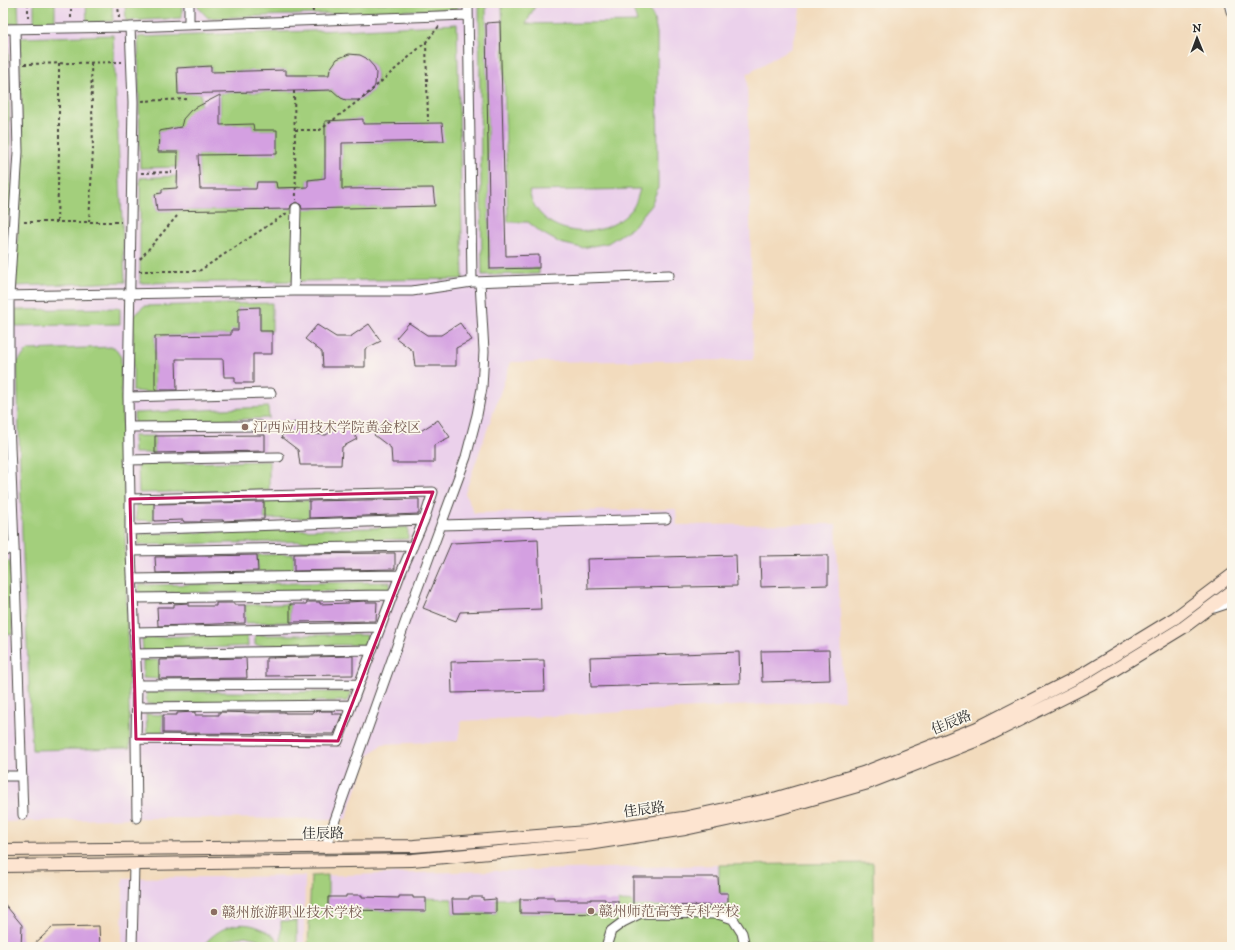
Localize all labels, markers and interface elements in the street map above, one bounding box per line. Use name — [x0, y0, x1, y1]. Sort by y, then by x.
north arrow — [1177, 18, 1217, 58]
text: N — [1192, 22, 1201, 36]
place label: 江西应用技术学院黄金校区 — [253, 419, 421, 437]
marker: 江西应用技术学院黄金校区 — [240, 422, 250, 432]
street label: 佳辰路 — [929, 707, 974, 739]
street label: 佳辰路 — [622, 798, 666, 822]
street label: 佳辰路 — [302, 825, 344, 843]
place label: 赣州师范高等专科学校 — [599, 903, 739, 921]
place label: 赣州旅游职业技术学校 — [222, 904, 362, 922]
marker: 赣州师范高等专科学校 — [586, 906, 596, 916]
marker: 赣州旅游职业技术学校 — [209, 907, 219, 917]

